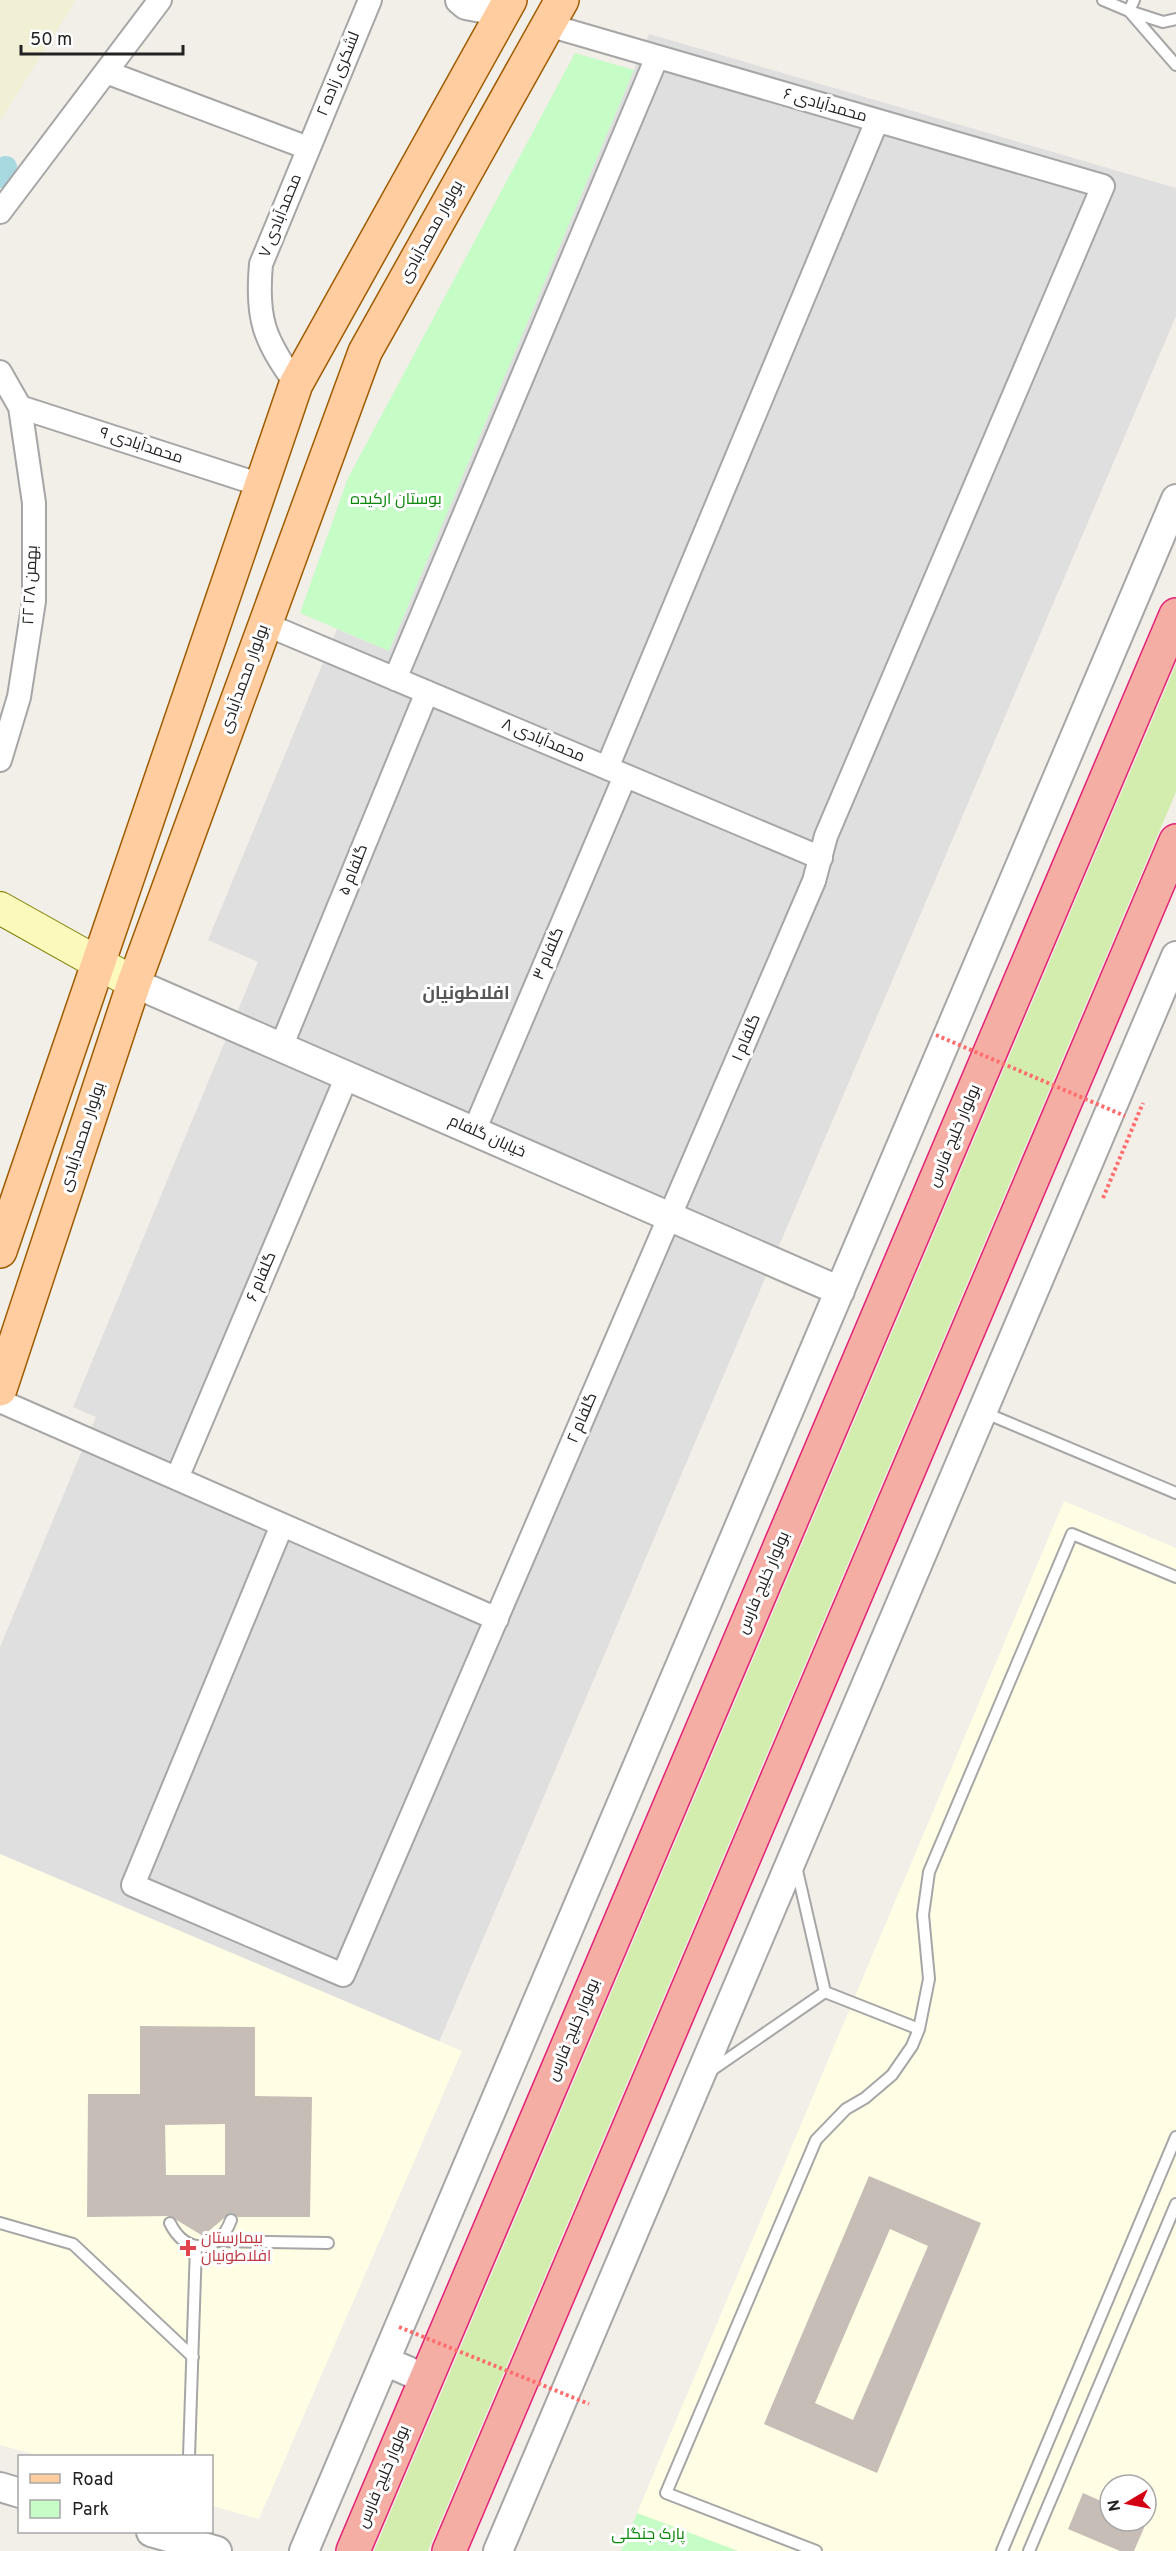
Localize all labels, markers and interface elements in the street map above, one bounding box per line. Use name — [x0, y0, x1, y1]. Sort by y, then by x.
scale bar — [21, 18, 183, 56]
text: 50 m — [30, 29, 72, 52]
street label: لشکری زاده ۲ — [313, 29, 365, 119]
street label: محمدآبادی ۶ — [781, 85, 869, 127]
street label: محمدآبادی ۷ — [255, 171, 307, 261]
street label: بولوار محمدآبادی — [396, 177, 468, 287]
street label: محمدآبادی ۹ — [97, 423, 185, 469]
park label: بوستان ارکیده — [350, 490, 442, 510]
street label: ۲۲ بهمن ۲۸ — [19, 545, 43, 625]
street label: بولوار محمدآبادی — [216, 622, 274, 736]
street label: محمدآبادی ۸ — [498, 715, 588, 767]
street label: گلفام ۵ — [335, 842, 373, 898]
street label: گلفام ۳ — [529, 925, 569, 983]
district label: افلاطونیان — [422, 983, 510, 1006]
street label: گلفام ۱ — [728, 1011, 766, 1065]
street label: بولوار محمدآبادی — [56, 1080, 110, 1194]
street label: بولوار خلیج فارس — [924, 1082, 986, 1190]
street label: خیابان گلفام — [445, 1111, 529, 1163]
street label: گلفام ۶ — [243, 1249, 281, 1305]
street label: گلفام ۲ — [563, 1390, 603, 1446]
street label: بولوار خلیج فارس — [733, 1529, 795, 1637]
street label: بولوار خلیج فارس — [543, 1976, 605, 2084]
place label: بیمارستان افلاطونیان — [201, 2229, 271, 2267]
marker: بیمارستان افلاطونیان — [179, 2239, 197, 2257]
street label: بولوار خلیج فارس — [353, 2423, 415, 2531]
legend — [18, 2455, 213, 2533]
text: Road — [72, 2469, 114, 2492]
north arrow — [1098, 2473, 1158, 2533]
text: N — [1104, 2498, 1126, 2513]
text: Park — [72, 2499, 109, 2522]
park label: پارک جنگلی — [611, 2525, 685, 2545]

